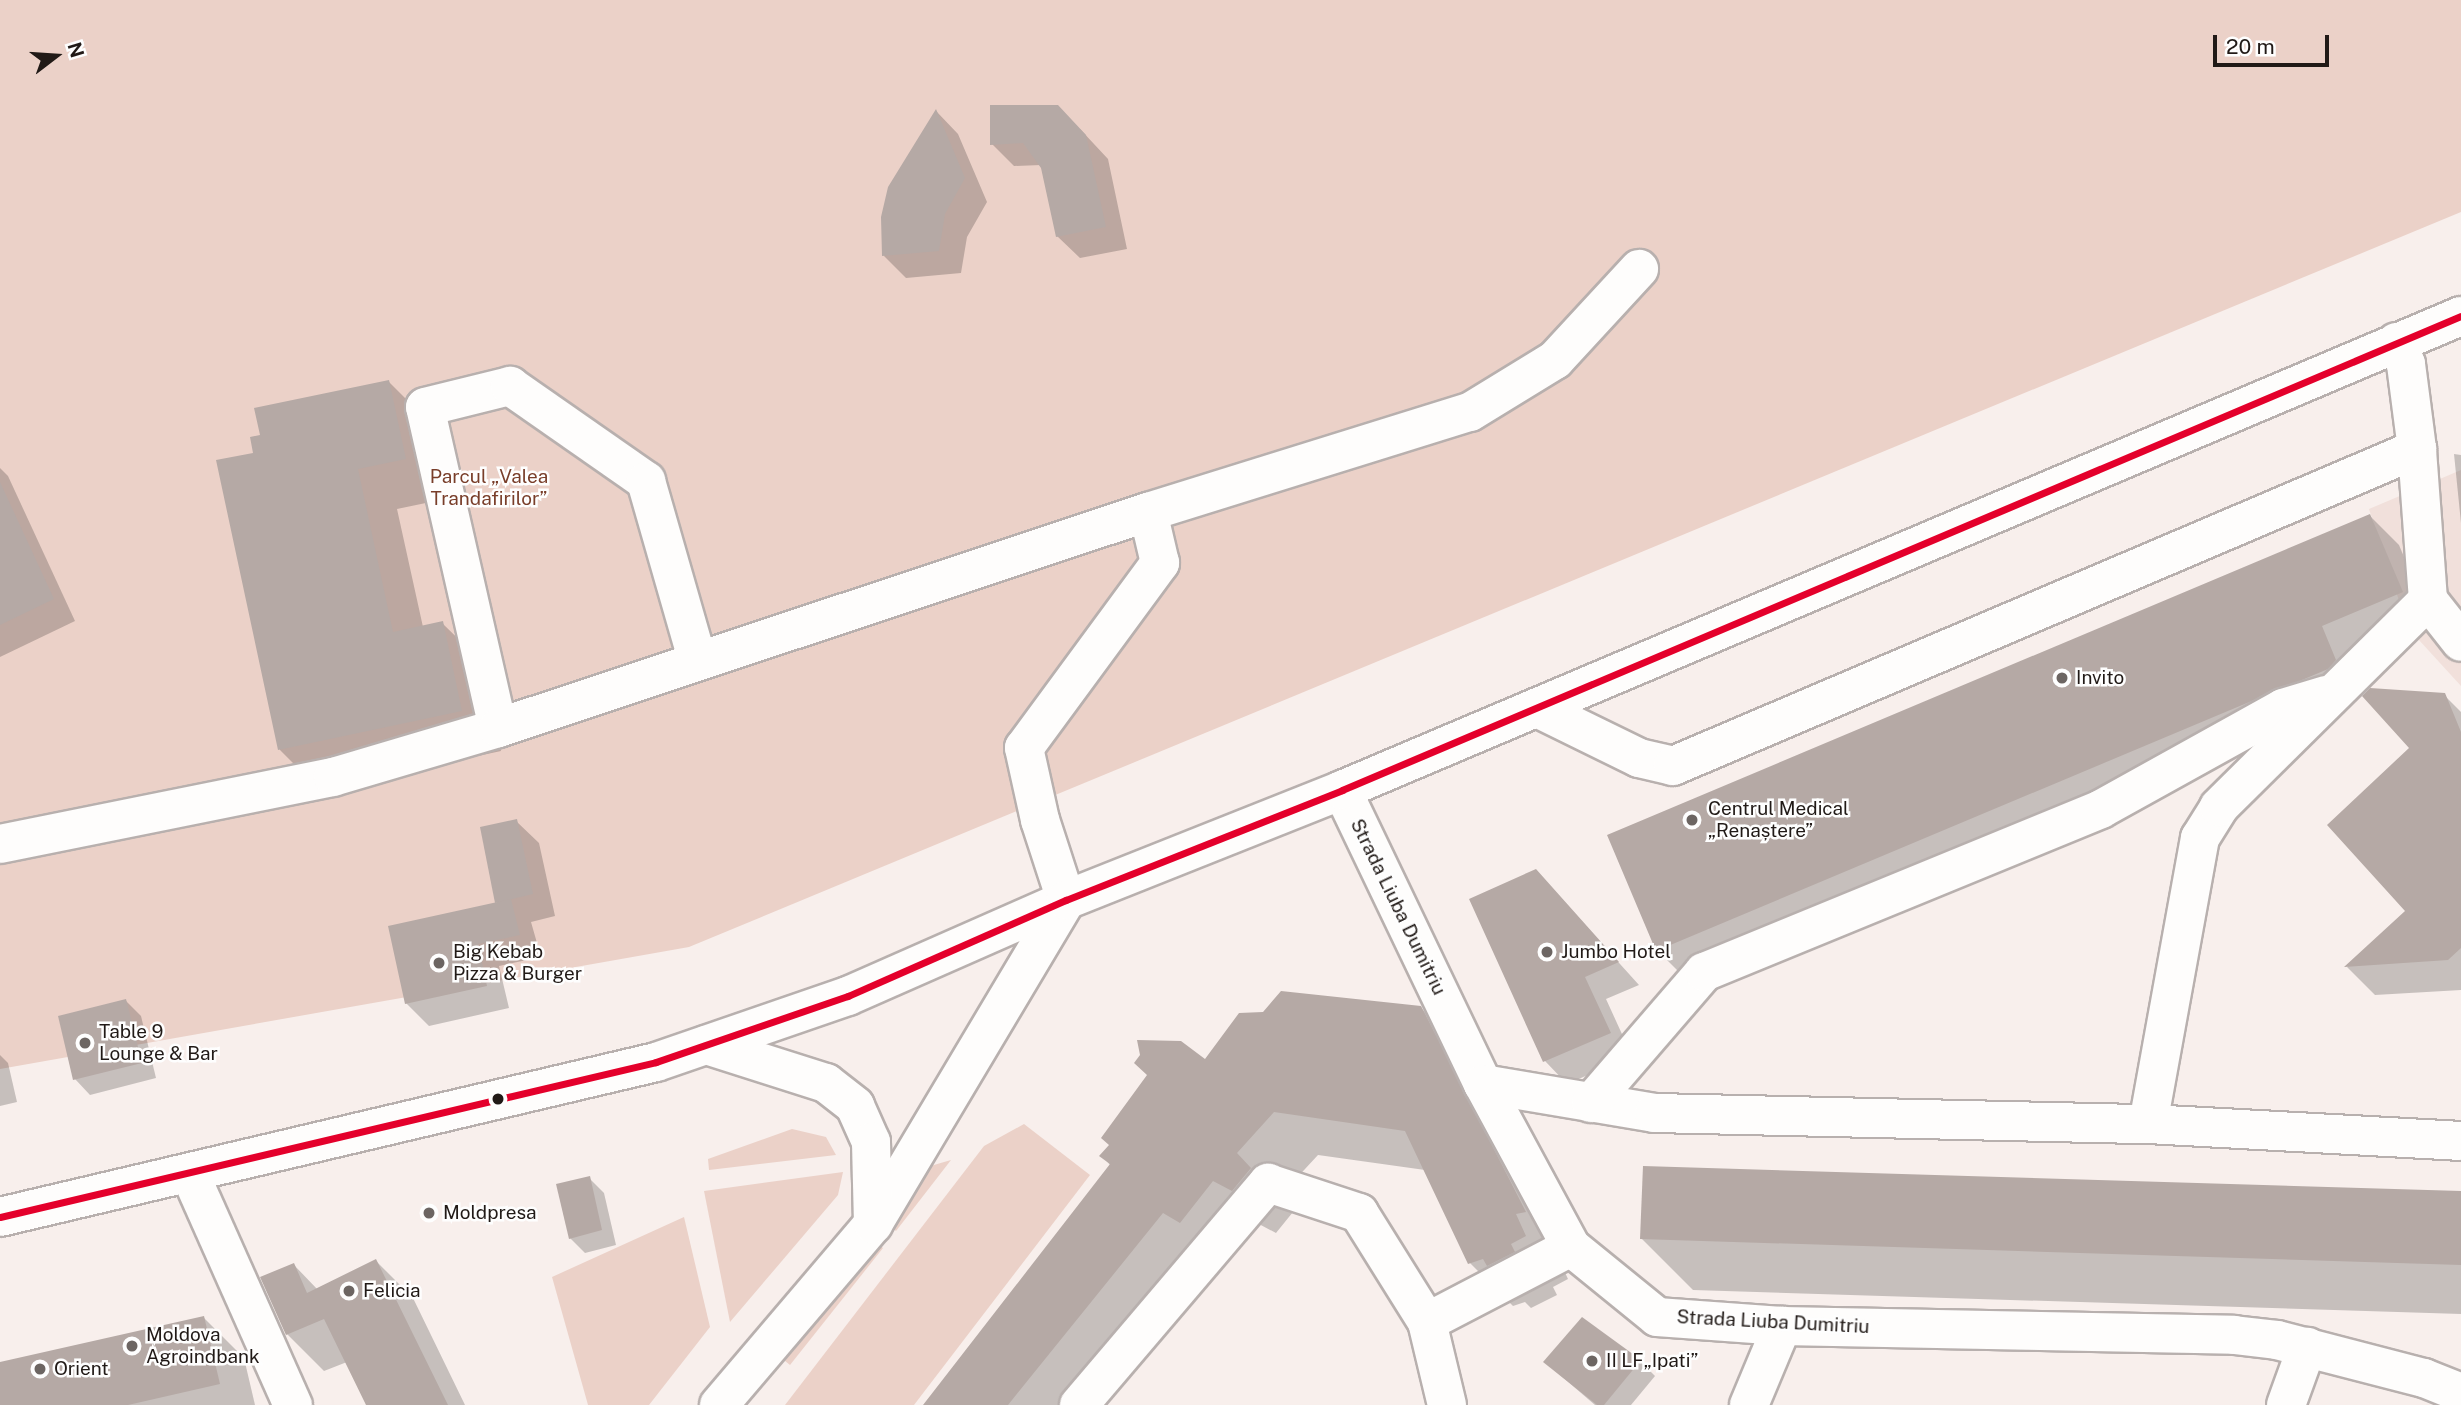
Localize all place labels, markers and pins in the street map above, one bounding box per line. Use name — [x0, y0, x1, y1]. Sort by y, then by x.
place label: Invito — [2076, 667, 2124, 689]
marker: Invito — [2054, 670, 2070, 686]
place label: Centrul Medical „Renaștere” — [1708, 798, 1849, 842]
marker: Centrul Medical „Renaștere” — [1682, 810, 1702, 830]
place label: Big Kebab Pizza & Burger — [453, 941, 582, 985]
place label: Jumbo Hotel — [1561, 941, 1671, 963]
marker: Jumbo Hotel — [1539, 944, 1555, 960]
marker: Big Kebab Pizza & Burger — [431, 955, 447, 971]
place label: Table 9 Lounge & Bar — [99, 1021, 218, 1065]
marker: Table 9 Lounge & Bar — [77, 1035, 93, 1051]
unlabelled marker — [491, 1092, 505, 1106]
place label: Moldpresa — [443, 1202, 537, 1224]
marker: Moldpresa — [421, 1205, 437, 1221]
place label: Felicia — [363, 1280, 421, 1302]
marker: Felicia — [341, 1283, 357, 1299]
place label: Moldova Agroindbank — [146, 1324, 260, 1368]
marker: Moldova Agroindbank — [124, 1338, 140, 1354]
place label: II LF„Ipati” — [1606, 1350, 1698, 1372]
marker: II LF„Ipati” — [1584, 1353, 1600, 1369]
place label: Orient — [54, 1358, 109, 1380]
marker: Orient — [32, 1361, 48, 1377]

